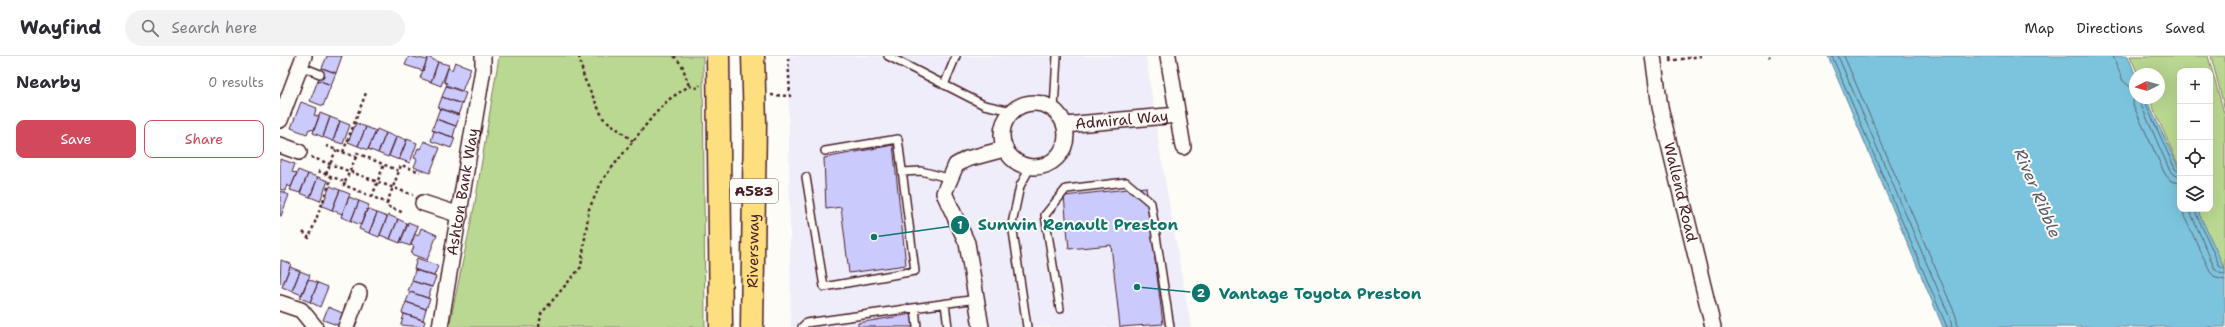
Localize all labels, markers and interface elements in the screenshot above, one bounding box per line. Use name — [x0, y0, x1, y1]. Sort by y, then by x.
search box — [125, 10, 405, 46]
text: Wayfind — [20, 15, 101, 40]
icon: search — [139, 17, 161, 39]
text: Search here — [171, 18, 257, 38]
text: Map — [2025, 19, 2055, 37]
text: Directions — [2077, 19, 2143, 37]
text: Saved — [2165, 19, 2205, 37]
north arrow — [2129, 68, 2165, 104]
map controls — [2177, 68, 2213, 212]
button: + — [2177, 68, 2213, 104]
text: Nearby — [16, 71, 81, 93]
text: 0 results — [208, 74, 264, 91]
button: − — [2177, 104, 2213, 140]
street label: Admiral Way — [1074, 106, 1169, 134]
button: Save — [16, 120, 136, 158]
button: Share — [144, 120, 264, 158]
street label: Ashton Bank Way — [442, 127, 483, 257]
street label: Wallend Road — [1659, 140, 1702, 244]
button: locate — [2177, 140, 2213, 176]
water label: River Ribble — [2009, 145, 2066, 241]
button: layers — [2177, 176, 2213, 212]
road number: A583 — [730, 179, 778, 203]
callout: Sunwin Renault Preston — [950, 211, 1186, 239]
street label: Riversway — [743, 214, 764, 288]
text: Sunwin Renault Preston — [978, 214, 1179, 235]
text: 1 — [957, 217, 963, 233]
callout: Vantage Toyota Preston — [1191, 279, 1429, 307]
text: Vantage Toyota Preston — [1219, 283, 1422, 304]
text: 2 — [1197, 285, 1206, 301]

